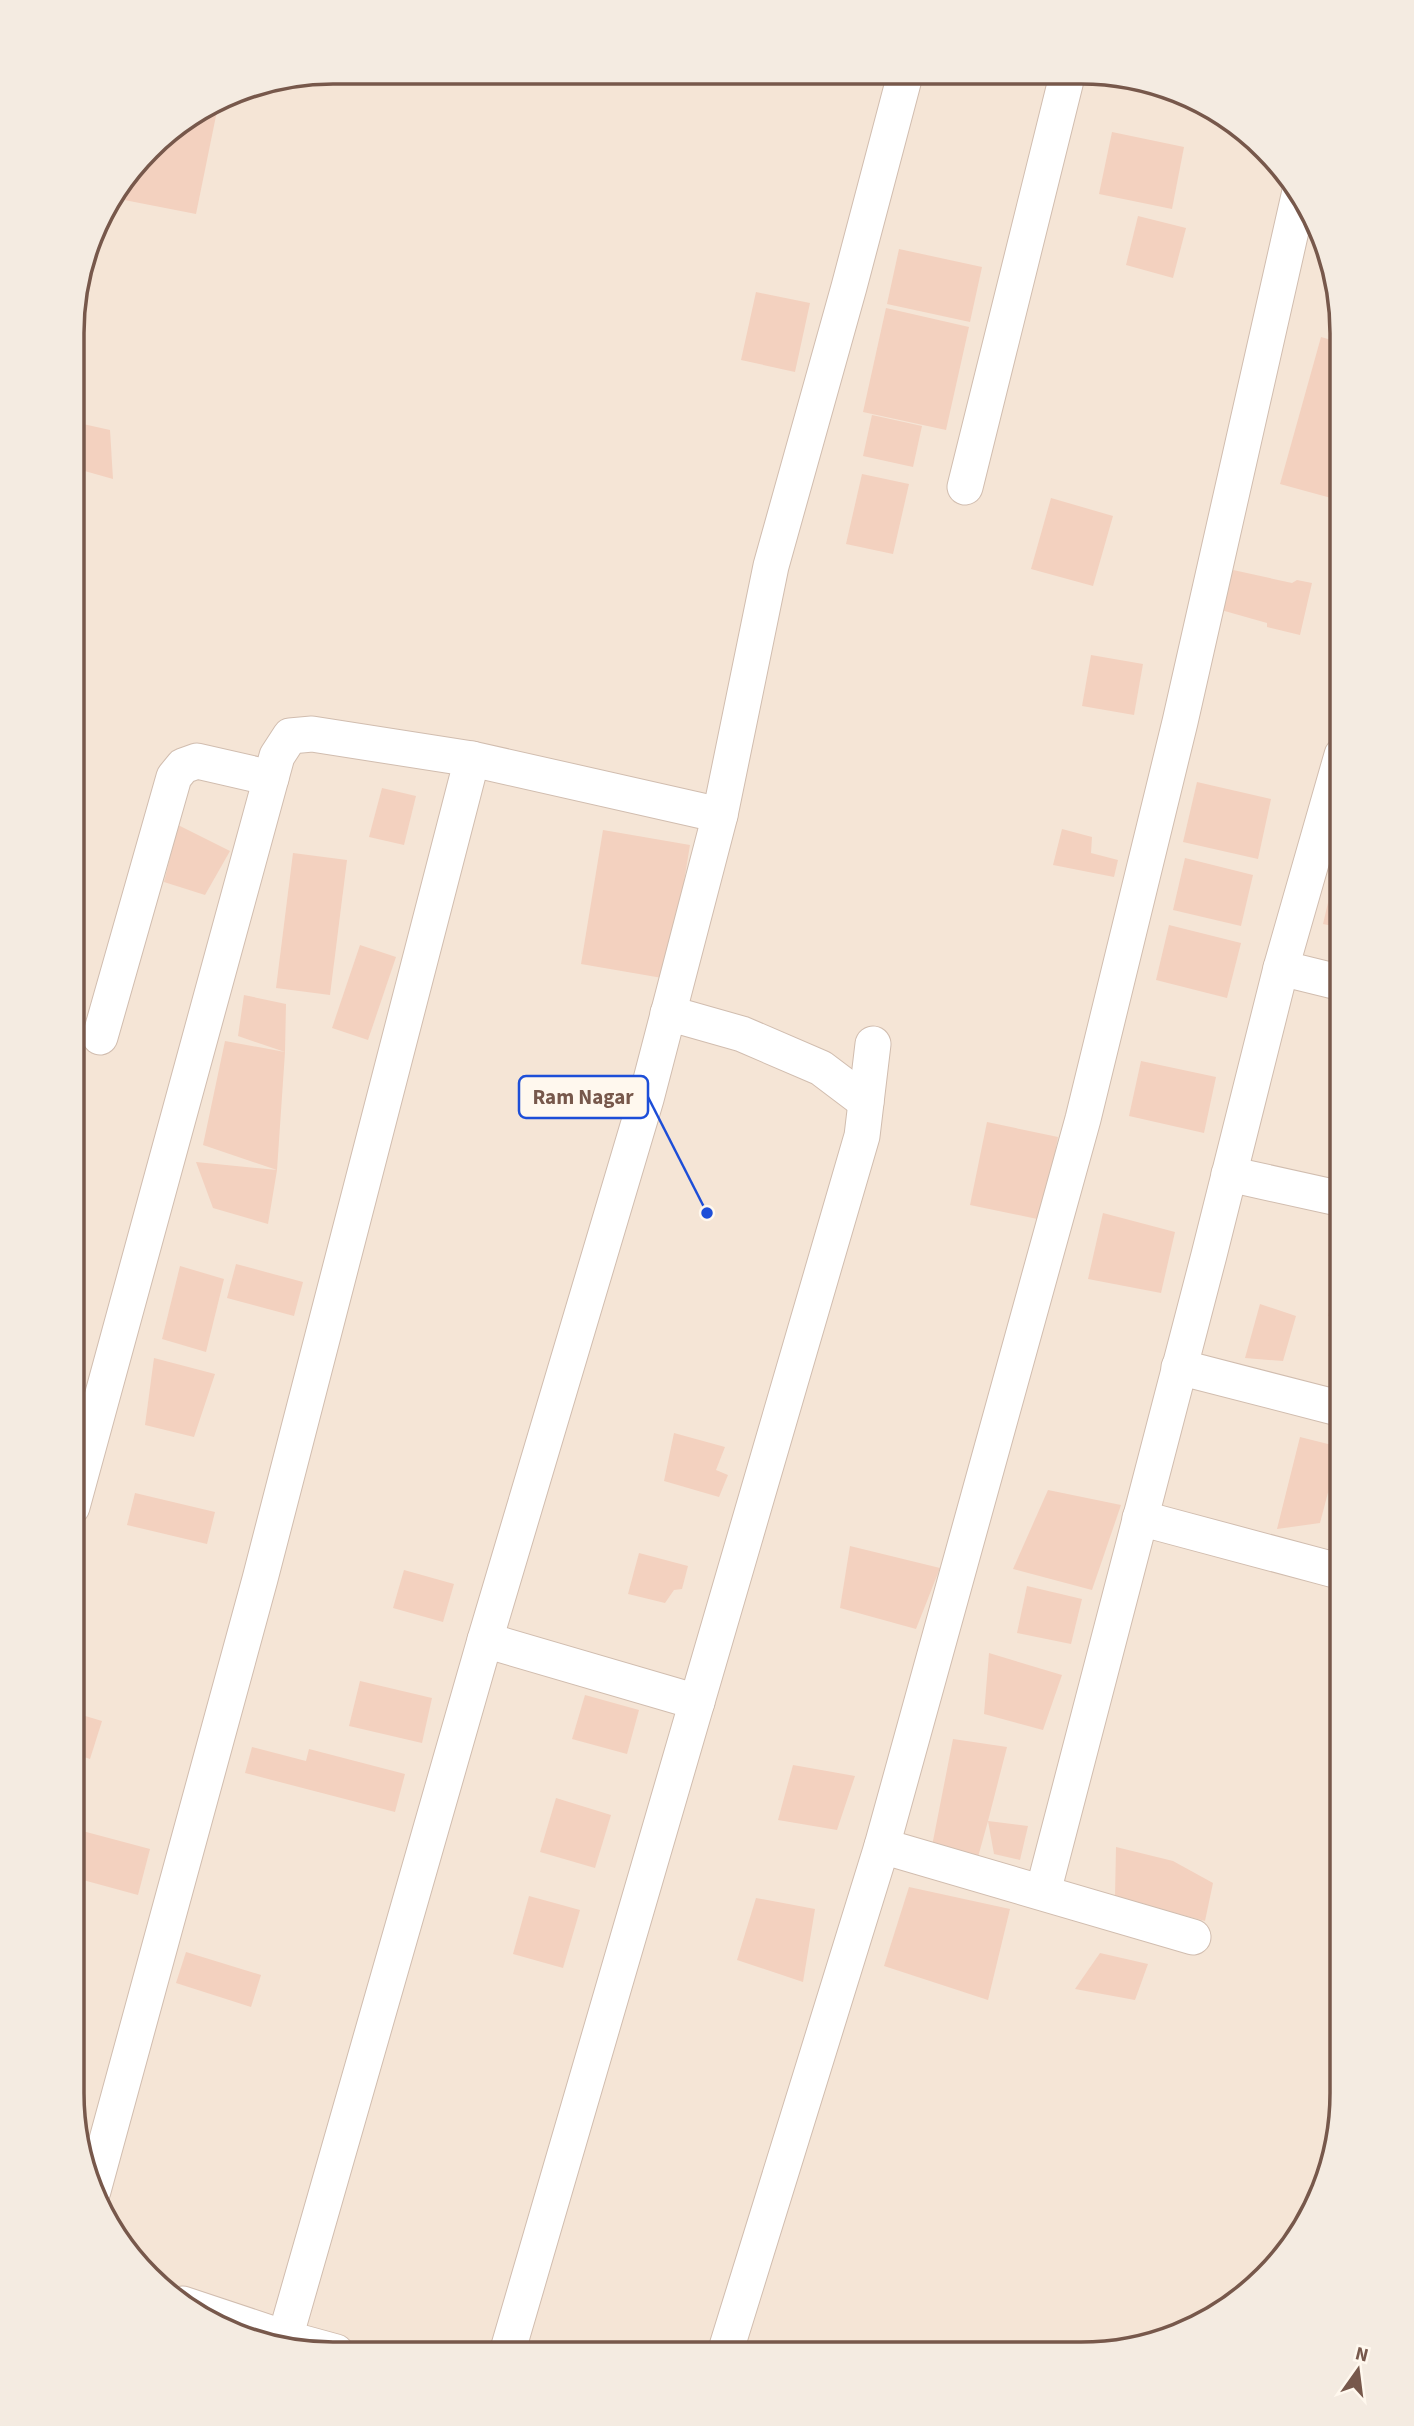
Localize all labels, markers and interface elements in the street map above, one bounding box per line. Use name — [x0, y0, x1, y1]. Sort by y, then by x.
callout: Ram Nagar — [519, 1076, 648, 1118]
text: Ram Nagar — [532, 1082, 634, 1112]
north arrow — [1323, 2335, 1393, 2405]
text: N — [1352, 2340, 1371, 2370]

